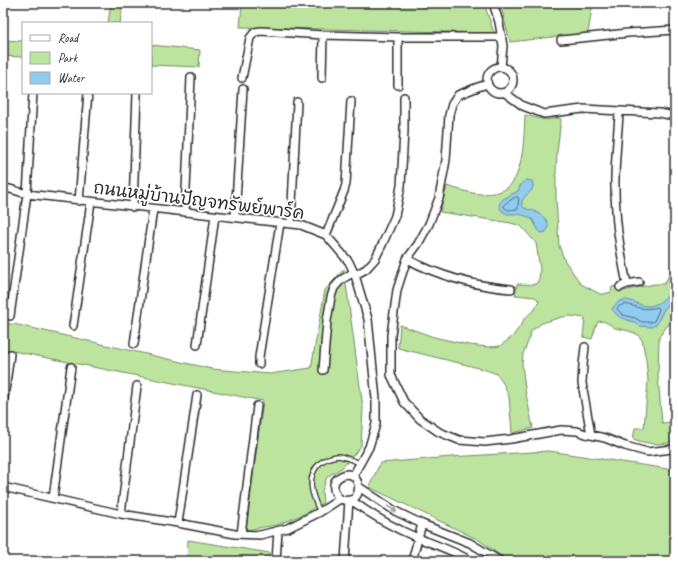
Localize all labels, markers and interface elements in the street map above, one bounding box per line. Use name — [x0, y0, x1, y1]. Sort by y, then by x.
legend — [22, 22, 152, 94]
text: Road — [58, 30, 80, 46]
text: Park — [58, 50, 79, 66]
text: Water — [58, 70, 86, 86]
street label: ถนนหมู่บ้านปัญจทรัพย์พาร์ค — [92, 176, 306, 226]
one-way arrow — [386, 505, 398, 512]

